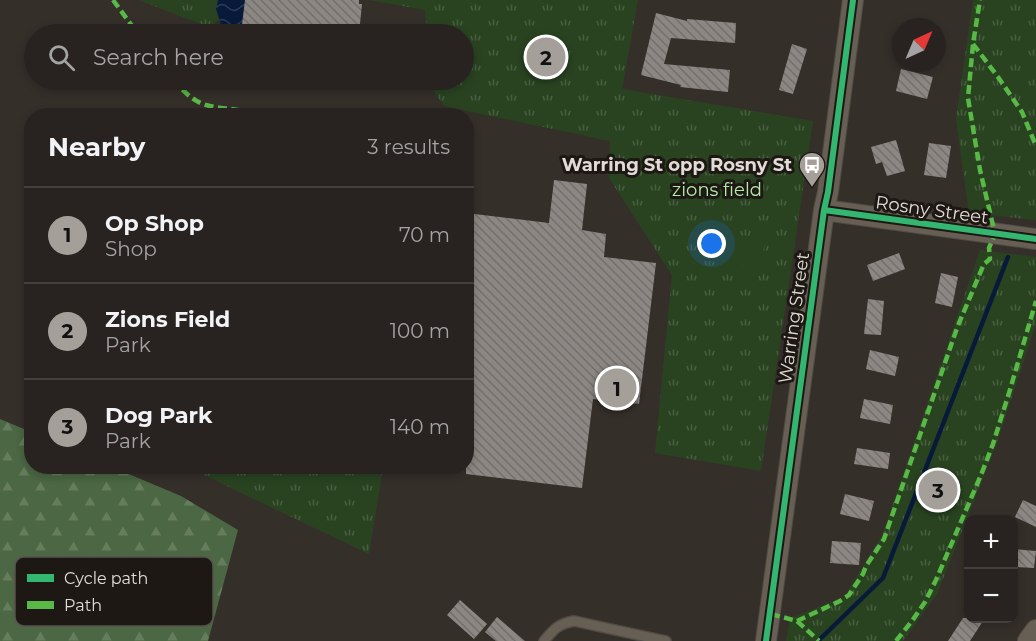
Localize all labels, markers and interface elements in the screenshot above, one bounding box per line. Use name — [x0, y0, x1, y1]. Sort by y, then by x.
north arrow — [892, 18, 946, 72]
search box — [24, 24, 474, 90]
pin: 2 — [526, 34, 566, 80]
icon: search — [45, 41, 78, 74]
text: Search here — [93, 44, 224, 71]
text: Nearby — [48, 131, 145, 163]
text: 3 results — [367, 135, 450, 159]
bus stop icon: Warring St opp Rosny St — [797, 150, 827, 188]
place label: Warring St opp Rosny St — [562, 154, 792, 176]
park label: zions field — [672, 179, 762, 201]
street label: Rosny Street — [874, 191, 990, 229]
text: Op Shop — [105, 210, 204, 237]
text: 1 — [64, 223, 71, 247]
text: 70 m — [399, 223, 450, 247]
your location — [697, 229, 726, 258]
text: Shop — [105, 237, 157, 261]
street label: Warring Street — [774, 251, 814, 385]
text: Zions Field — [105, 306, 230, 333]
text: 2 — [62, 319, 73, 343]
text: 100 m — [390, 319, 450, 343]
text: Park — [105, 333, 151, 357]
pin: 1 — [598, 366, 636, 410]
text: Dog Park — [105, 402, 212, 429]
text: 3 — [62, 415, 73, 439]
text: 140 m — [390, 415, 450, 439]
text: Park — [105, 429, 151, 453]
pin: 3 — [918, 468, 958, 512]
map controls — [964, 515, 1018, 623]
button: + — [964, 515, 1018, 569]
legend — [15, 557, 213, 626]
text: Cycle path — [64, 569, 148, 588]
button: − — [964, 569, 1018, 623]
text: Path — [64, 596, 102, 615]

